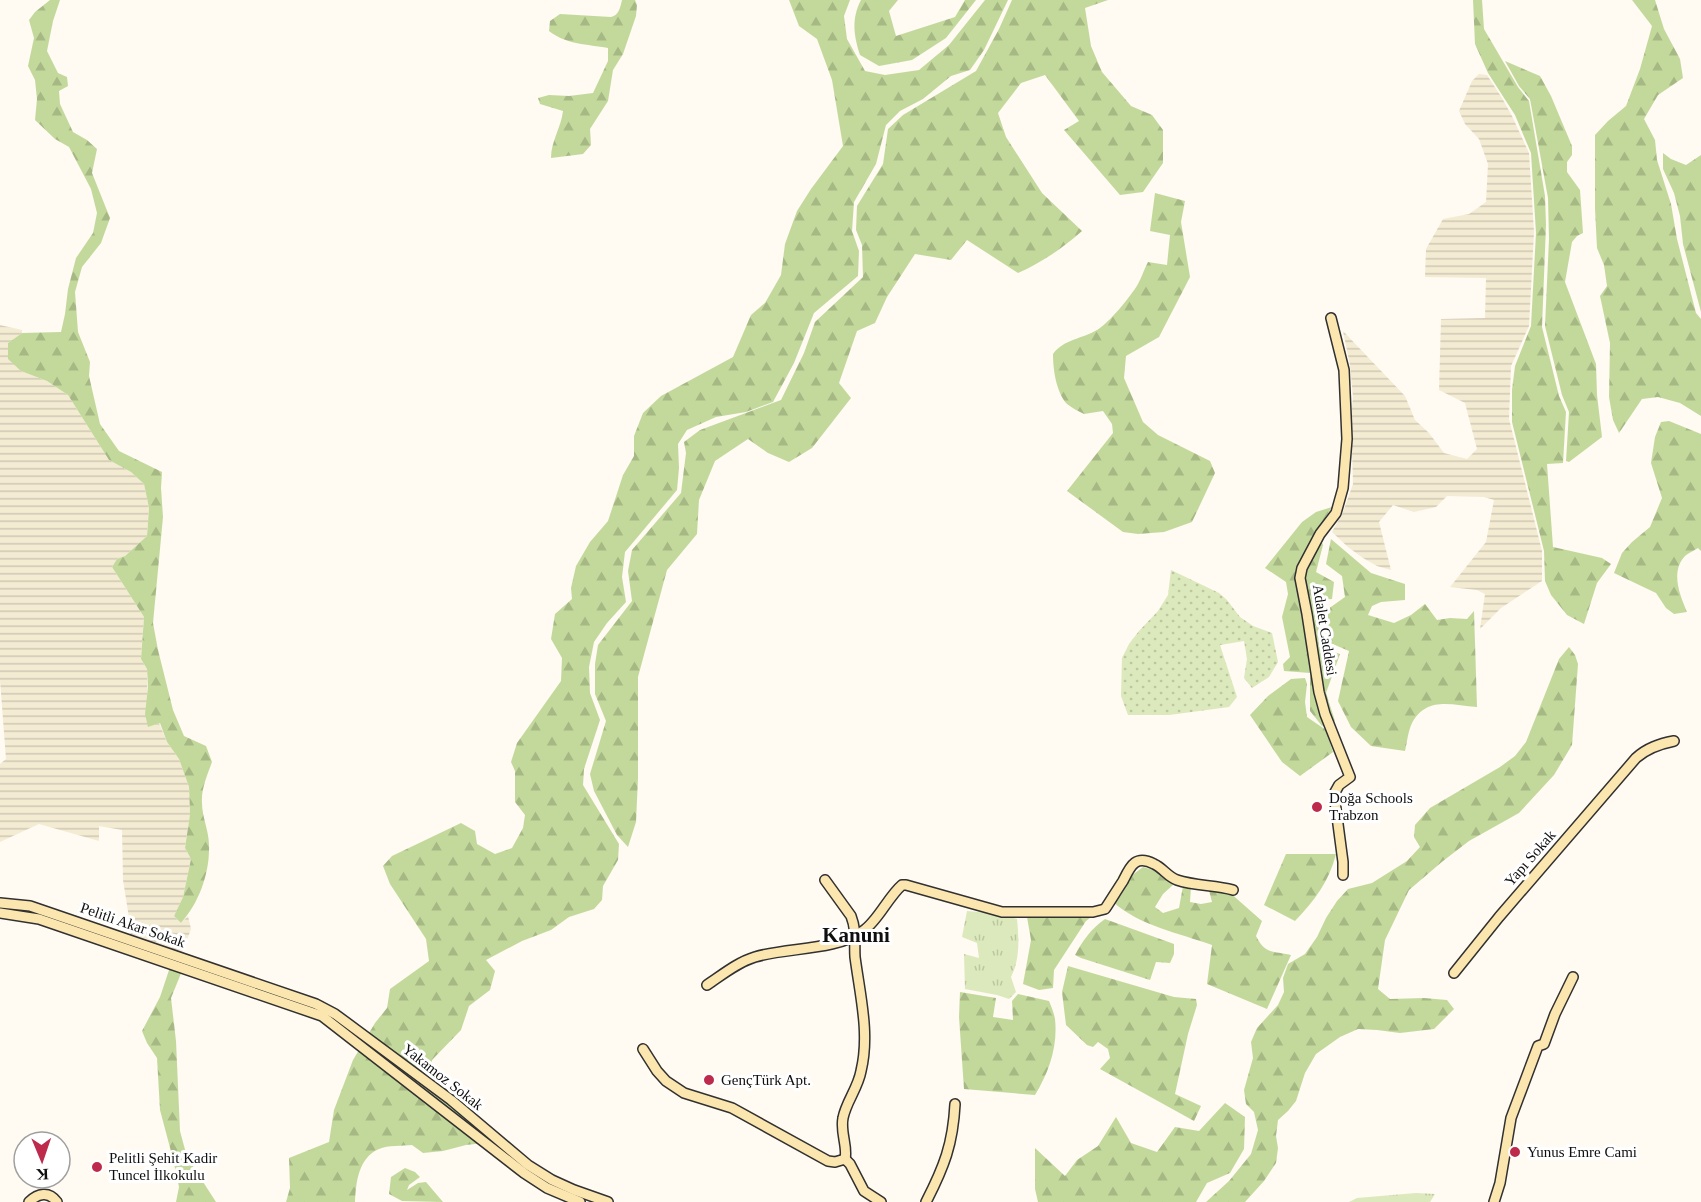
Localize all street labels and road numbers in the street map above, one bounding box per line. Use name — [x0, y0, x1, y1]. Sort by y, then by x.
street label: Adalet Caddesi — [1310, 583, 1340, 677]
street label: Yapı Sokak — [1501, 826, 1559, 889]
street label: Pelitli Akar Sokak — [78, 900, 188, 951]
street label: Yakamoz Sokak — [400, 1041, 487, 1114]

